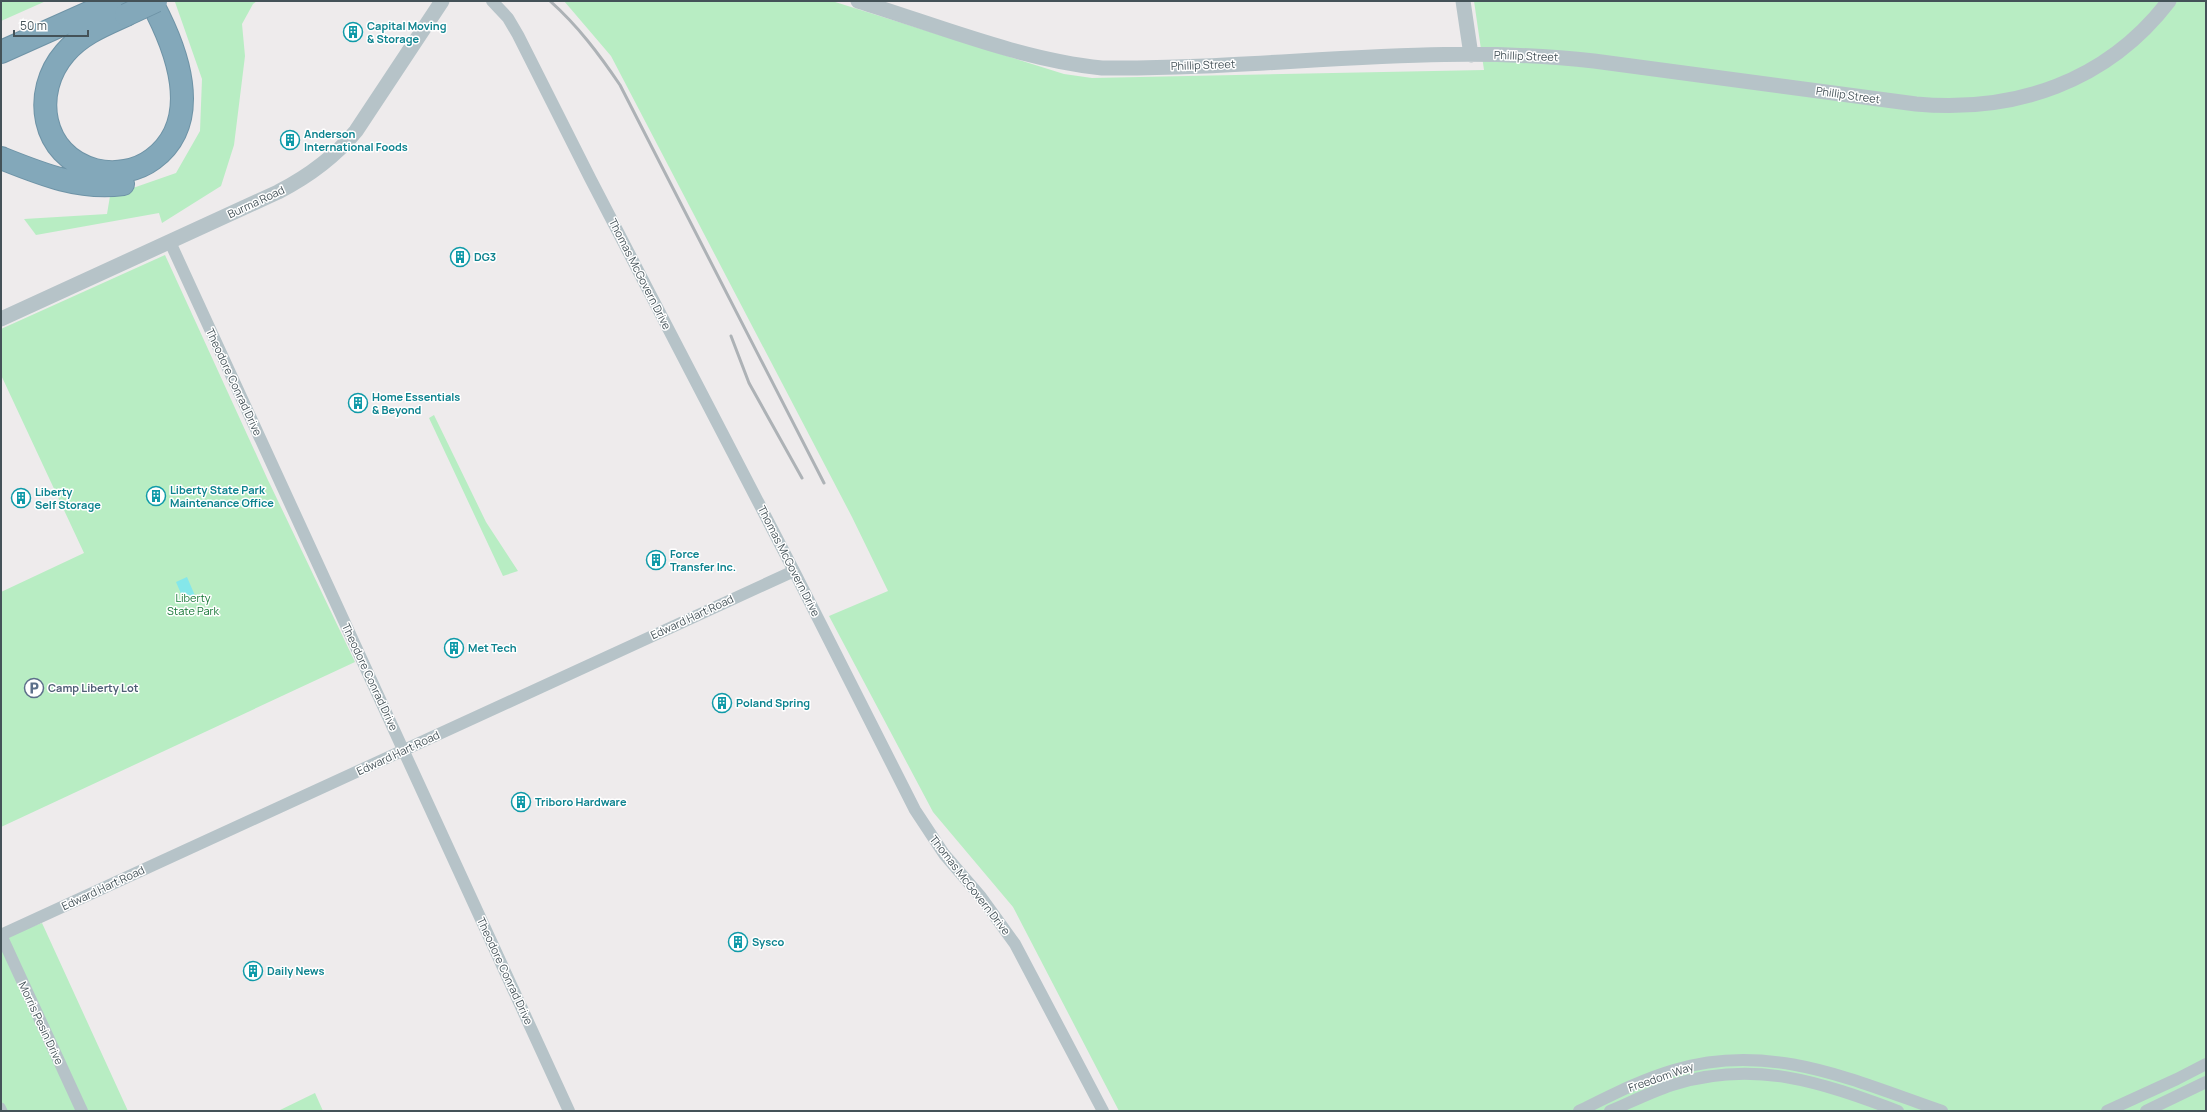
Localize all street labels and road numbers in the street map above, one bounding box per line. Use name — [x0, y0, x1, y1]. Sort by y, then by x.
street label: Phillip Street — [1494, 47, 1559, 64]
street label: Phillip Street — [1170, 56, 1235, 73]
street label: Phillip Street — [1815, 83, 1881, 106]
street label: Burma Road — [225, 182, 287, 221]
street label: Thomas McGovern Drive — [606, 216, 675, 332]
street label: Theodore Conrad Drive — [203, 326, 266, 438]
street label: Thomas McGovern Drive — [755, 503, 824, 619]
street label: Edward Hart Road — [648, 591, 736, 642]
street label: Theodore Conrad Drive — [339, 621, 402, 733]
street label: Edward Hart Road — [354, 727, 442, 778]
street label: Thomas McGovern Drive — [927, 832, 1014, 938]
street label: Edward Hart Road — [59, 862, 147, 913]
street label: Theodore Conrad Drive — [474, 915, 537, 1027]
street label: Morris Pesin Drive — [16, 979, 68, 1067]
street label: Freedom Way — [1626, 1058, 1696, 1095]

